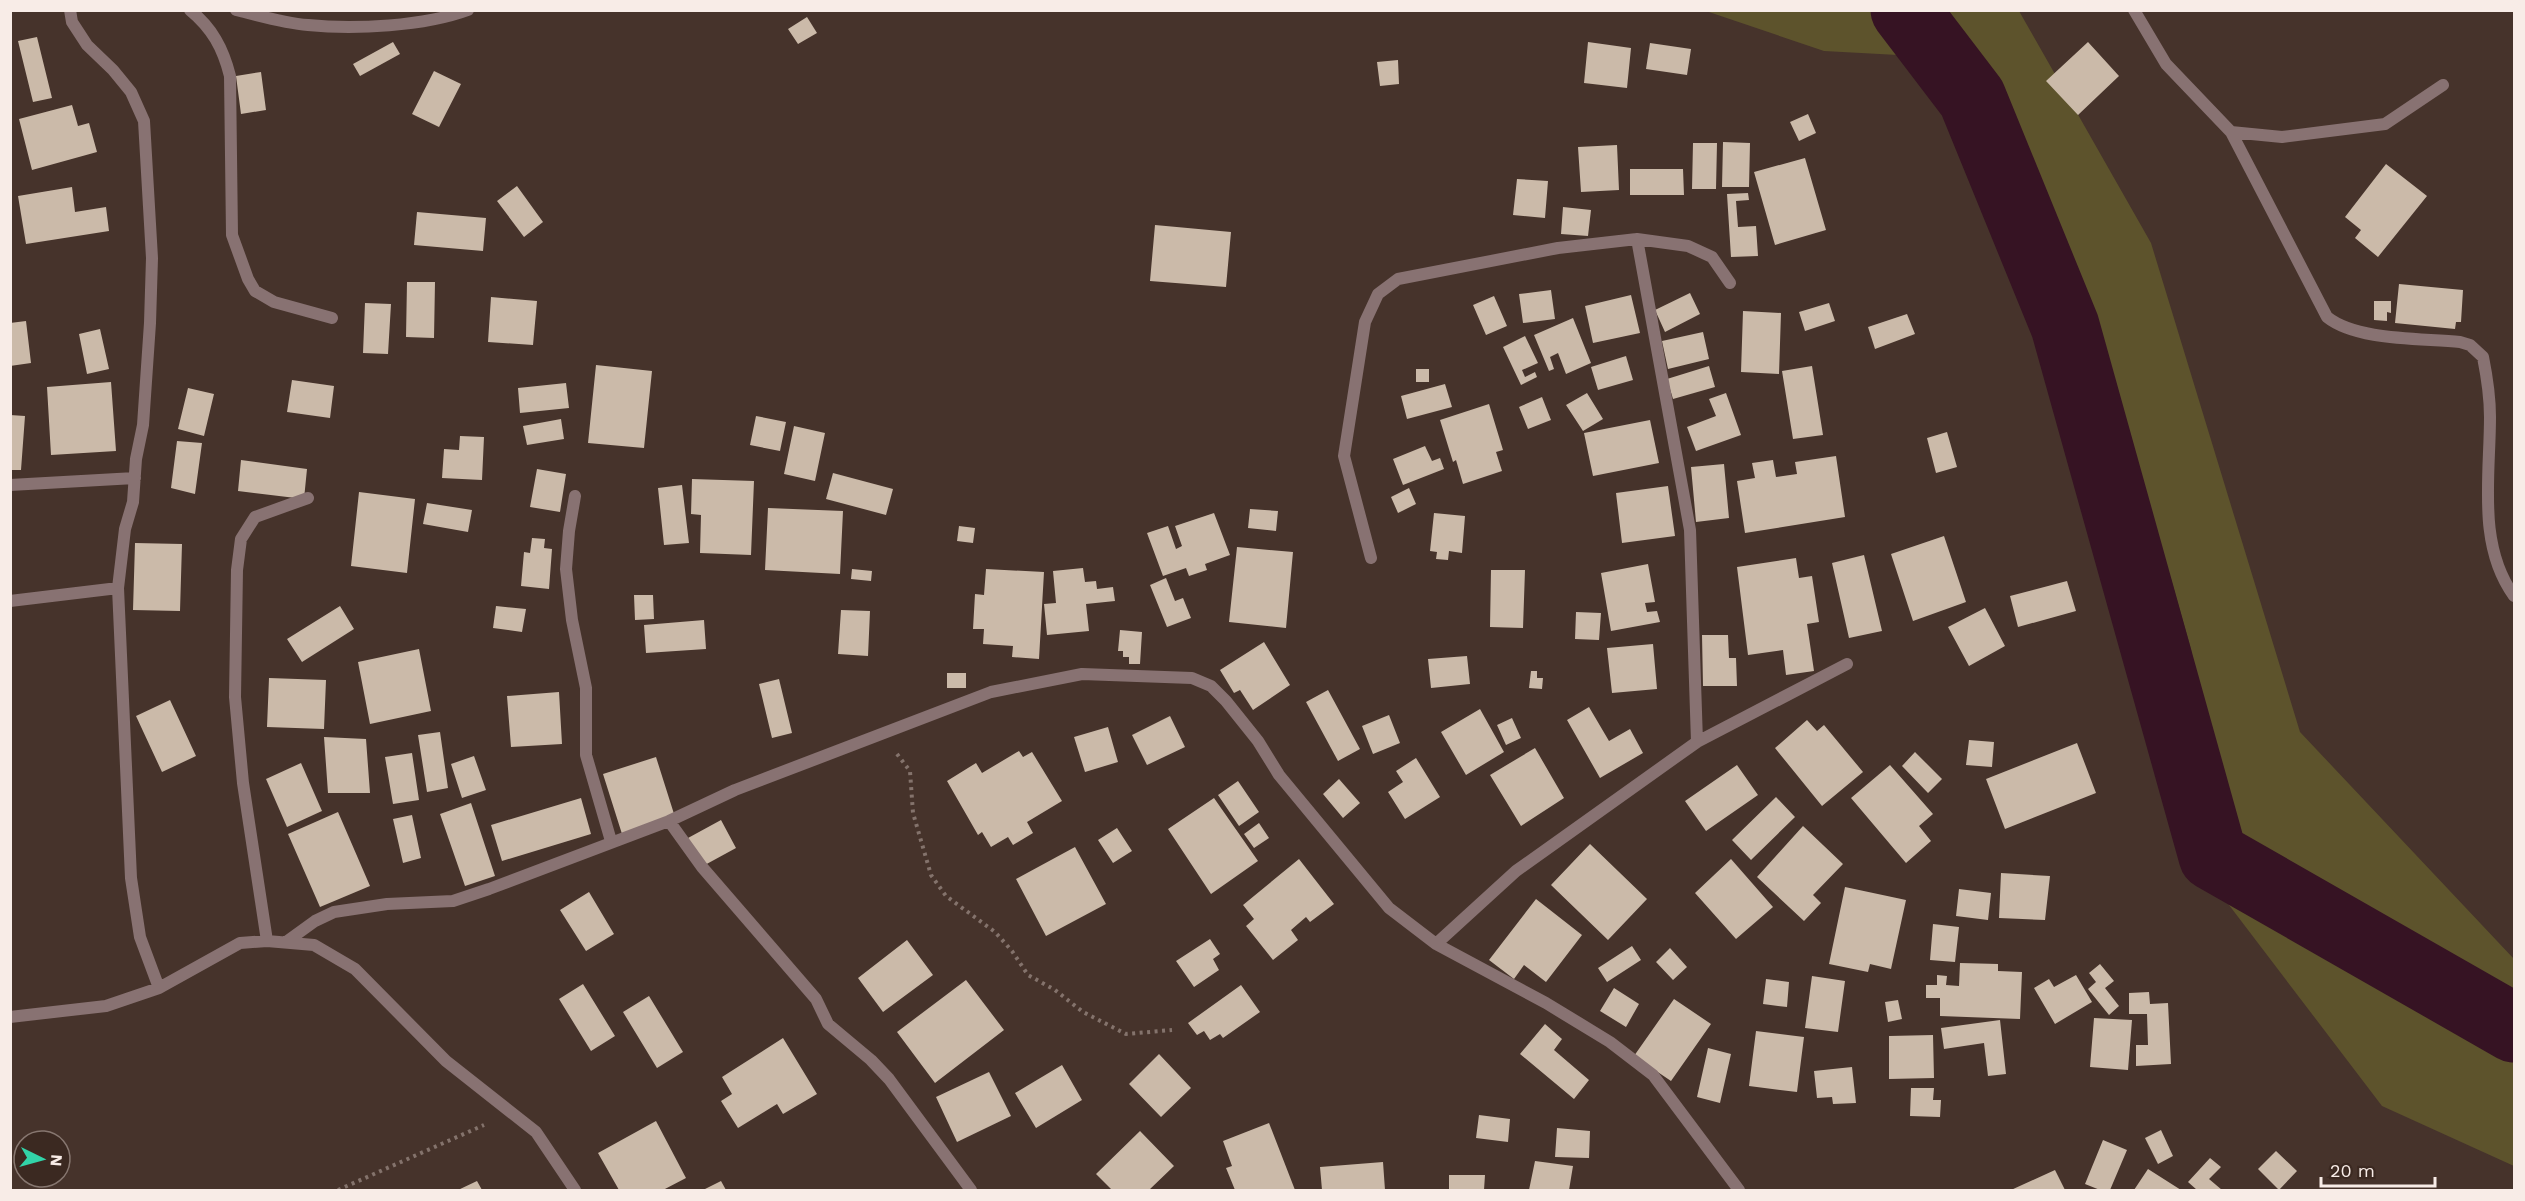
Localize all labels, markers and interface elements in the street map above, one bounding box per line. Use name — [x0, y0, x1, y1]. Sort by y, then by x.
north arrow — [12, 1129, 72, 1189]
scale bar — [2321, 1150, 2435, 1188]
text: N — [46, 1154, 66, 1167]
text: 20 m — [2330, 1160, 2375, 1181]

